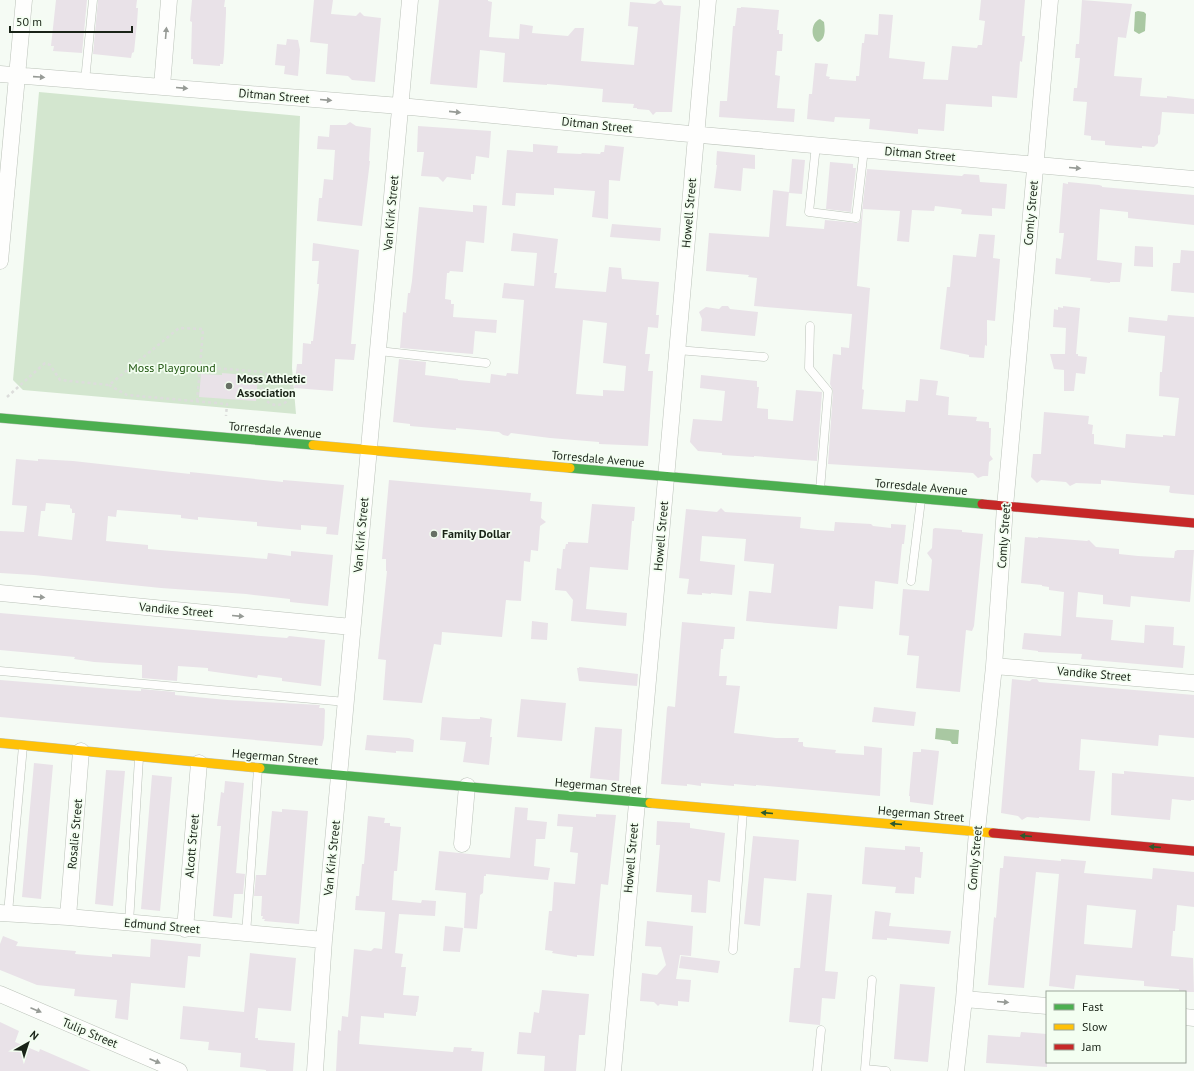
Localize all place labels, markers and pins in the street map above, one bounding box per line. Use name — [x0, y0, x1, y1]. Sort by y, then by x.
place label: Moss Athletic Association — [237, 371, 306, 400]
marker: Moss Athletic Association — [224, 381, 234, 391]
place label: Family Dollar — [442, 526, 511, 541]
marker: Family Dollar — [429, 529, 439, 539]

